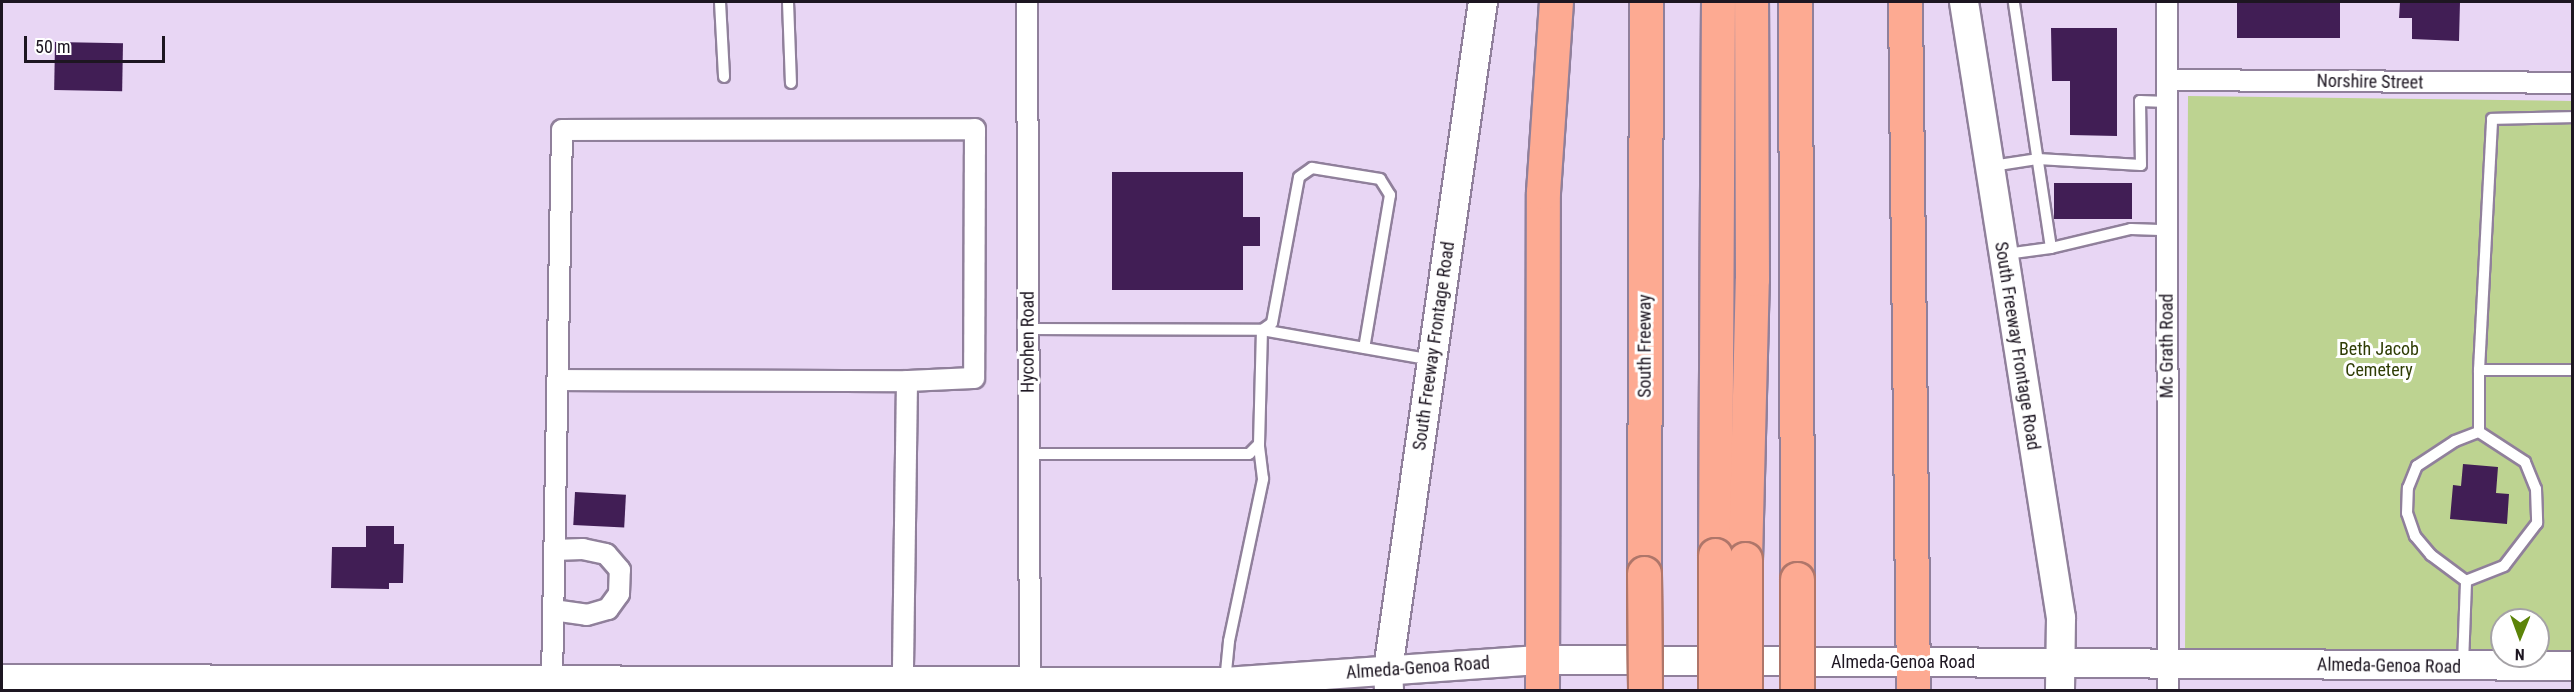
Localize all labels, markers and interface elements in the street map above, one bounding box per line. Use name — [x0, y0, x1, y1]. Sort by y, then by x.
scale bar — [27, 24, 168, 62]
text: 50 m — [35, 36, 70, 57]
street label: Norshire Street — [2316, 70, 2424, 94]
street label: South Freeway Frontage Road — [1409, 240, 1459, 452]
street label: South Freeway Frontage Road — [1990, 240, 2044, 452]
street label: Hycohen Road — [1017, 291, 1039, 393]
street label: South Freeway — [1634, 294, 1656, 398]
street label: Mc Grath Road — [2156, 294, 2178, 398]
park label: Beth Jacob Cemetery — [2339, 339, 2419, 382]
north arrow — [2490, 608, 2550, 668]
text: N — [2515, 645, 2525, 664]
street label: Almeda-Genoa Road — [1831, 651, 1975, 673]
street label: Almeda-Genoa Road — [1345, 652, 1491, 684]
street label: Almeda-Genoa Road — [2317, 654, 2461, 678]

